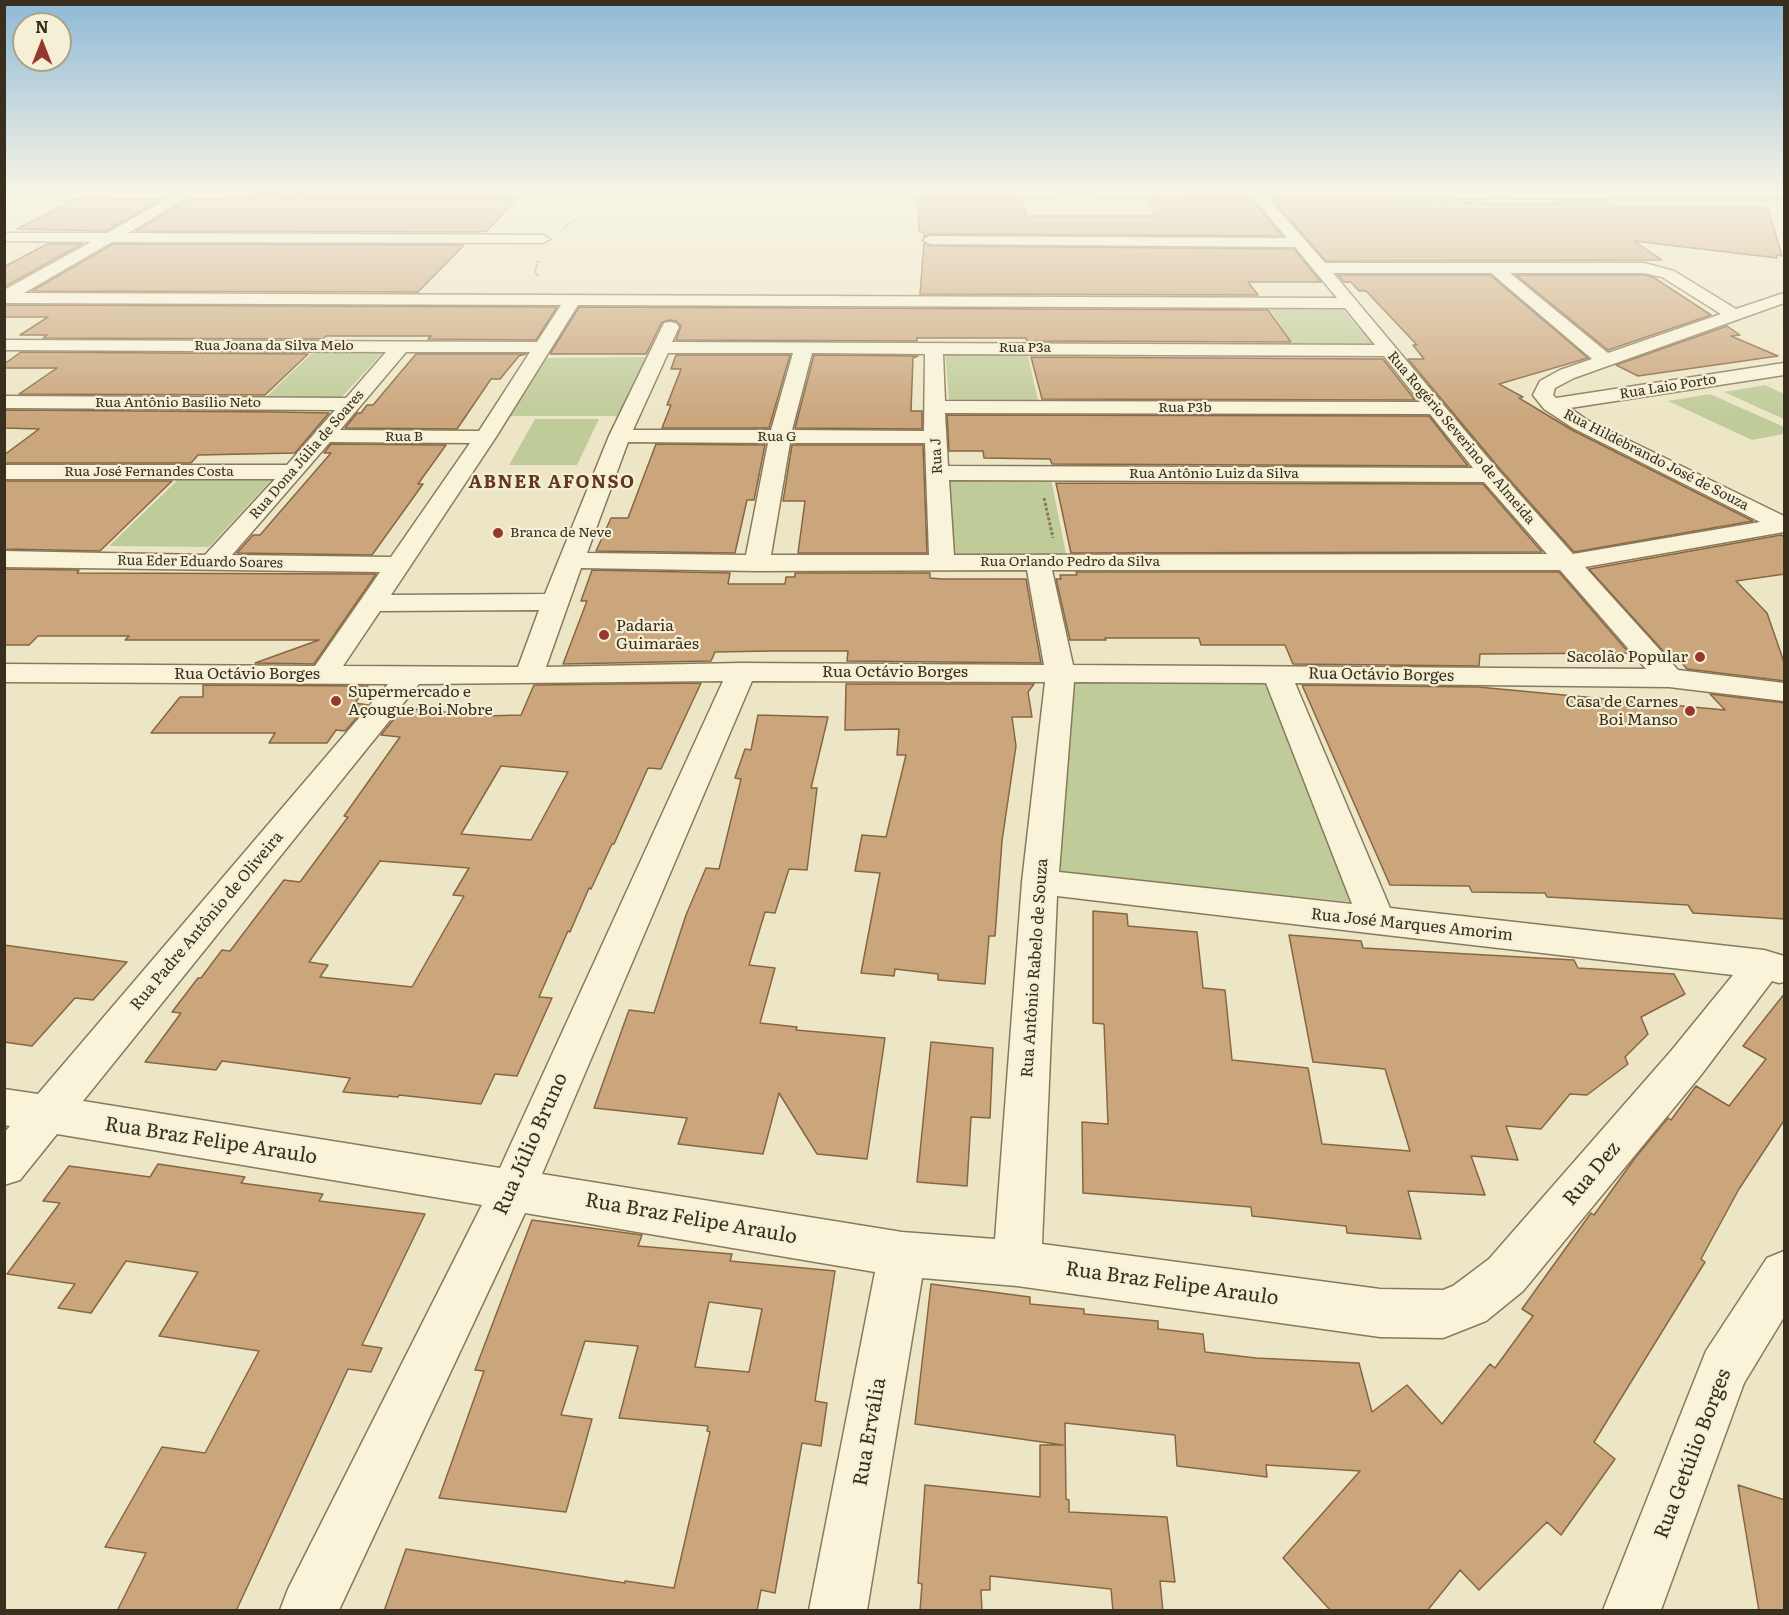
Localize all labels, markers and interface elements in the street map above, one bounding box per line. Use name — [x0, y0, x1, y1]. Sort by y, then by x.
north arrow — [12, 12, 72, 72]
text: N — [35, 14, 49, 38]
street label: Rua Joana da Silva Melo — [194, 338, 354, 354]
street label: Rua P3a — [999, 340, 1051, 356]
street label: Rua Rogério Severino de Almeida — [1384, 348, 1538, 528]
street label: Rua Laio Porto — [1618, 371, 1718, 403]
street label: Rua Dona Júlia de Soares — [246, 387, 368, 523]
street label: Rua Antônio Basílio Neto — [95, 395, 261, 411]
street label: Rua P3b — [1158, 400, 1212, 416]
street label: Rua Hildebrando José de Souza — [1560, 406, 1752, 514]
street label: Rua B — [385, 429, 423, 445]
street label: Rua G — [757, 429, 797, 445]
street label: Rua J — [928, 437, 946, 475]
street label: Rua José Fernandes Costa — [64, 464, 234, 480]
street label: Rua Antônio Luiz da Silva — [1129, 466, 1299, 482]
district label: ABNER AFONSO — [469, 472, 635, 494]
place label: Branca de Neve — [510, 525, 612, 541]
marker: Branca de Neve — [491, 526, 505, 540]
street label: Rua Eder Eduardo Soares — [117, 552, 283, 572]
street label: Rua Orlando Pedro da Silva — [980, 554, 1160, 570]
place label: Padaria Guimarães — [616, 616, 699, 654]
marker: Padaria Guimarães — [597, 628, 611, 642]
place label: Sacolão Popular — [1566, 647, 1688, 667]
marker: Sacolão Popular — [1693, 650, 1707, 664]
street label: Rua Octávio Borges — [822, 662, 968, 682]
street label: Rua Octávio Borges — [174, 664, 320, 684]
street label: Rua Octávio Borges — [1308, 664, 1454, 686]
place label: Supermercado e Açougue Boi Nobre — [348, 682, 493, 720]
place label: Casa de Carnes Boi Manso — [1565, 692, 1678, 730]
marker: Supermercado e Açougue Boi Nobre — [329, 694, 343, 708]
marker: Casa de Carnes Boi Manso — [1683, 704, 1697, 718]
street label: Rua Padre Antônio de Oliveira — [127, 828, 287, 1014]
street label: Rua Antônio Rabelo de Souza — [1018, 858, 1052, 1078]
street label: Rua José Marques Amorim — [1310, 905, 1514, 945]
street label: Rua Júlio Bruno — [489, 1069, 573, 1219]
street label: Rua Braz Felipe Araulo — [103, 1112, 319, 1170]
street label: Rua Dez — [1558, 1137, 1626, 1211]
street label: Rua Braz Felipe Araulo — [583, 1189, 799, 1249]
street label: Rua Braz Felipe Araulo — [1064, 1257, 1280, 1311]
street label: Rua Getúlio Borges — [1650, 1366, 1736, 1542]
street label: Rua Ervália — [849, 1376, 891, 1488]

